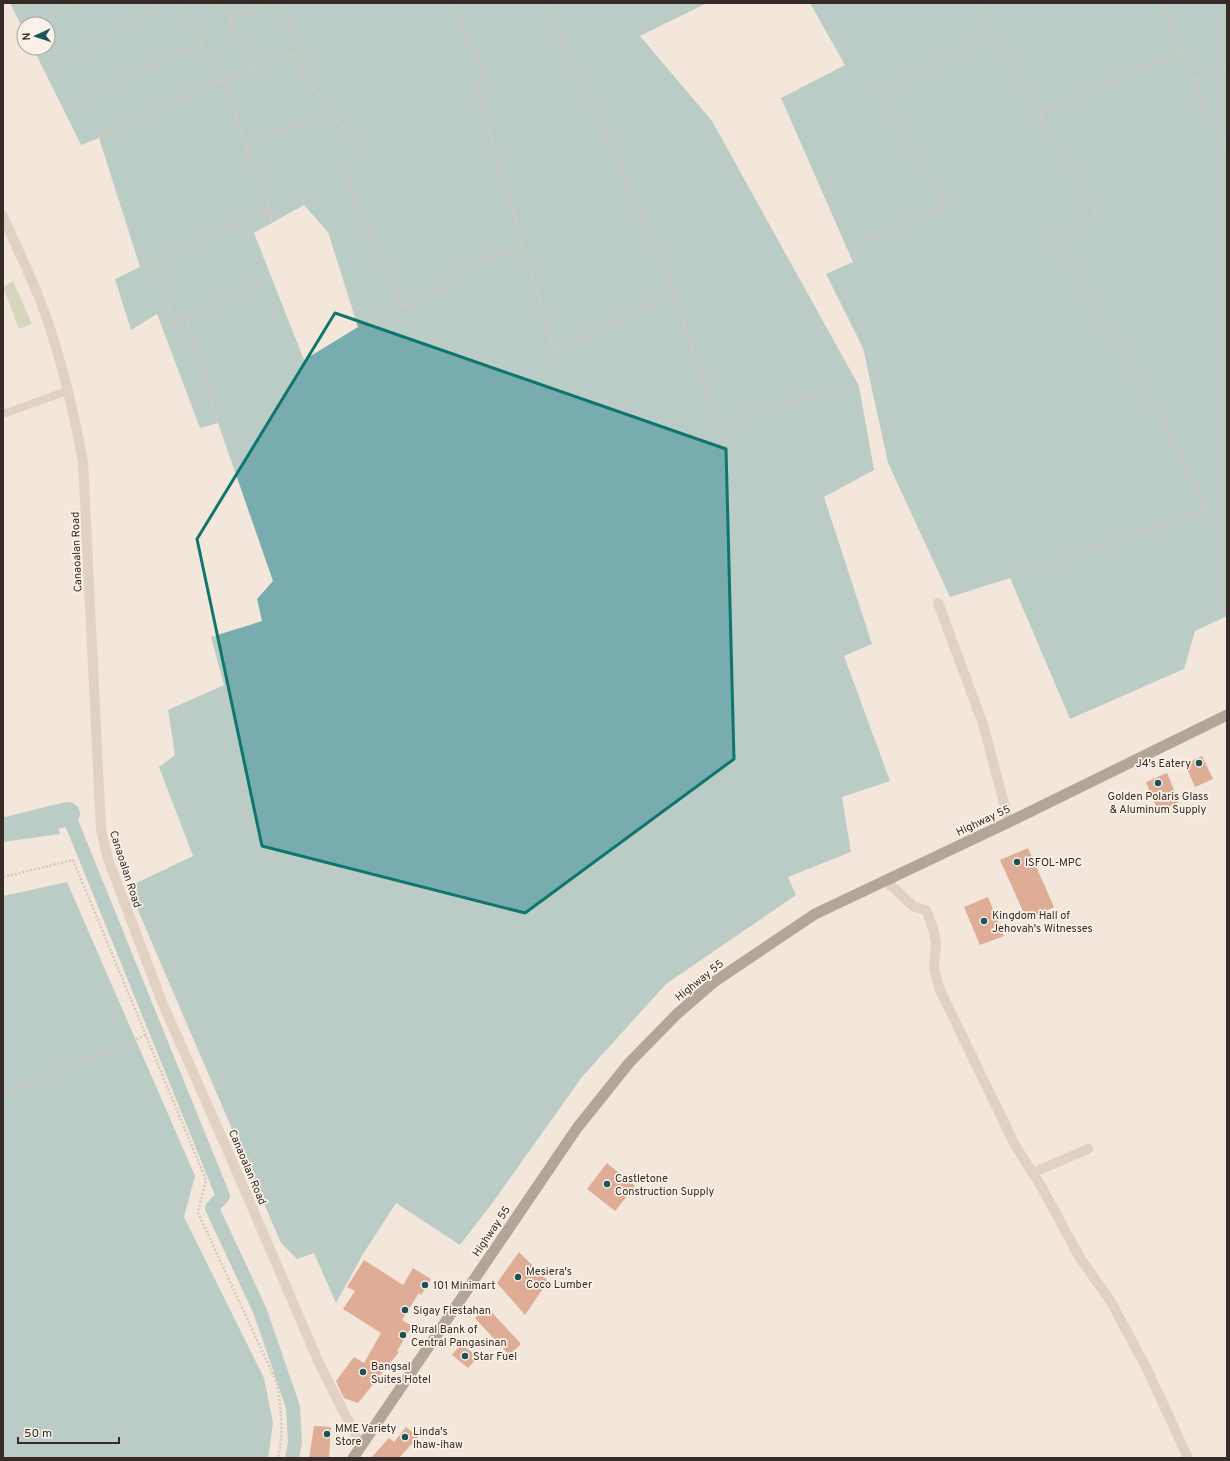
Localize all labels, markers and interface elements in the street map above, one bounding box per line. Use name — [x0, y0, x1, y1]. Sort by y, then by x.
north arrow — [16, 16, 56, 56]
text: N — [20, 32, 34, 41]
street label: Canaoalan Road — [69, 512, 85, 592]
place label: J4's Eatery — [1136, 757, 1191, 771]
marker: J4's Eatery — [1194, 758, 1204, 768]
marker: Golden Polaris Glass & Aluminum Supply — [1153, 778, 1163, 788]
place label: Golden Polaris Glass & Aluminum Supply — [1108, 790, 1208, 817]
street label: Highway 55 — [954, 802, 1013, 840]
street label: Canaoalan Road — [106, 829, 144, 910]
place label: ISFOL-MPC — [1025, 856, 1082, 870]
marker: ISFOL-MPC — [1012, 857, 1022, 867]
place label: Kingdom Hall of Jehovah's Witnesses — [992, 909, 1093, 936]
marker: Kingdom Hall of Jehovah's Witnesses — [979, 916, 989, 926]
street label: Highway 55 — [673, 957, 727, 1005]
street label: Canaoalan Road — [225, 1128, 269, 1207]
place label: Castletone Construction Supply — [615, 1172, 715, 1199]
marker: Castletone Construction Supply — [602, 1179, 612, 1189]
street label: Highway 55 — [470, 1203, 514, 1260]
place label: Mesiera's Coco Lumber — [526, 1265, 593, 1292]
marker: Mesiera's Coco Lumber — [513, 1272, 523, 1282]
place label: 101 Minimart — [433, 1279, 495, 1293]
marker: 101 Minimart — [420, 1280, 430, 1290]
place label: Sigay Fiestahan — [413, 1304, 491, 1318]
marker: Sigay Fiestahan — [400, 1305, 410, 1315]
place label: Rural Bank of Central Pangasinan — [411, 1323, 507, 1350]
marker: Rural Bank of Central Pangasinan — [398, 1330, 408, 1340]
place label: Star Fuel — [473, 1350, 517, 1364]
marker: Star Fuel — [460, 1351, 470, 1361]
place label: Bangsal Suites Hotel — [371, 1360, 431, 1387]
marker: Bangsal Suites Hotel — [358, 1367, 368, 1377]
scale bar — [18, 1419, 119, 1445]
place label: MME Variety Store — [335, 1422, 396, 1449]
place label: Linda's Ihaw-ihaw — [413, 1425, 463, 1452]
text: 50 m — [24, 1426, 52, 1442]
marker: MME Variety Store — [322, 1429, 332, 1439]
marker: Linda's Ihaw-ihaw — [400, 1432, 410, 1442]

